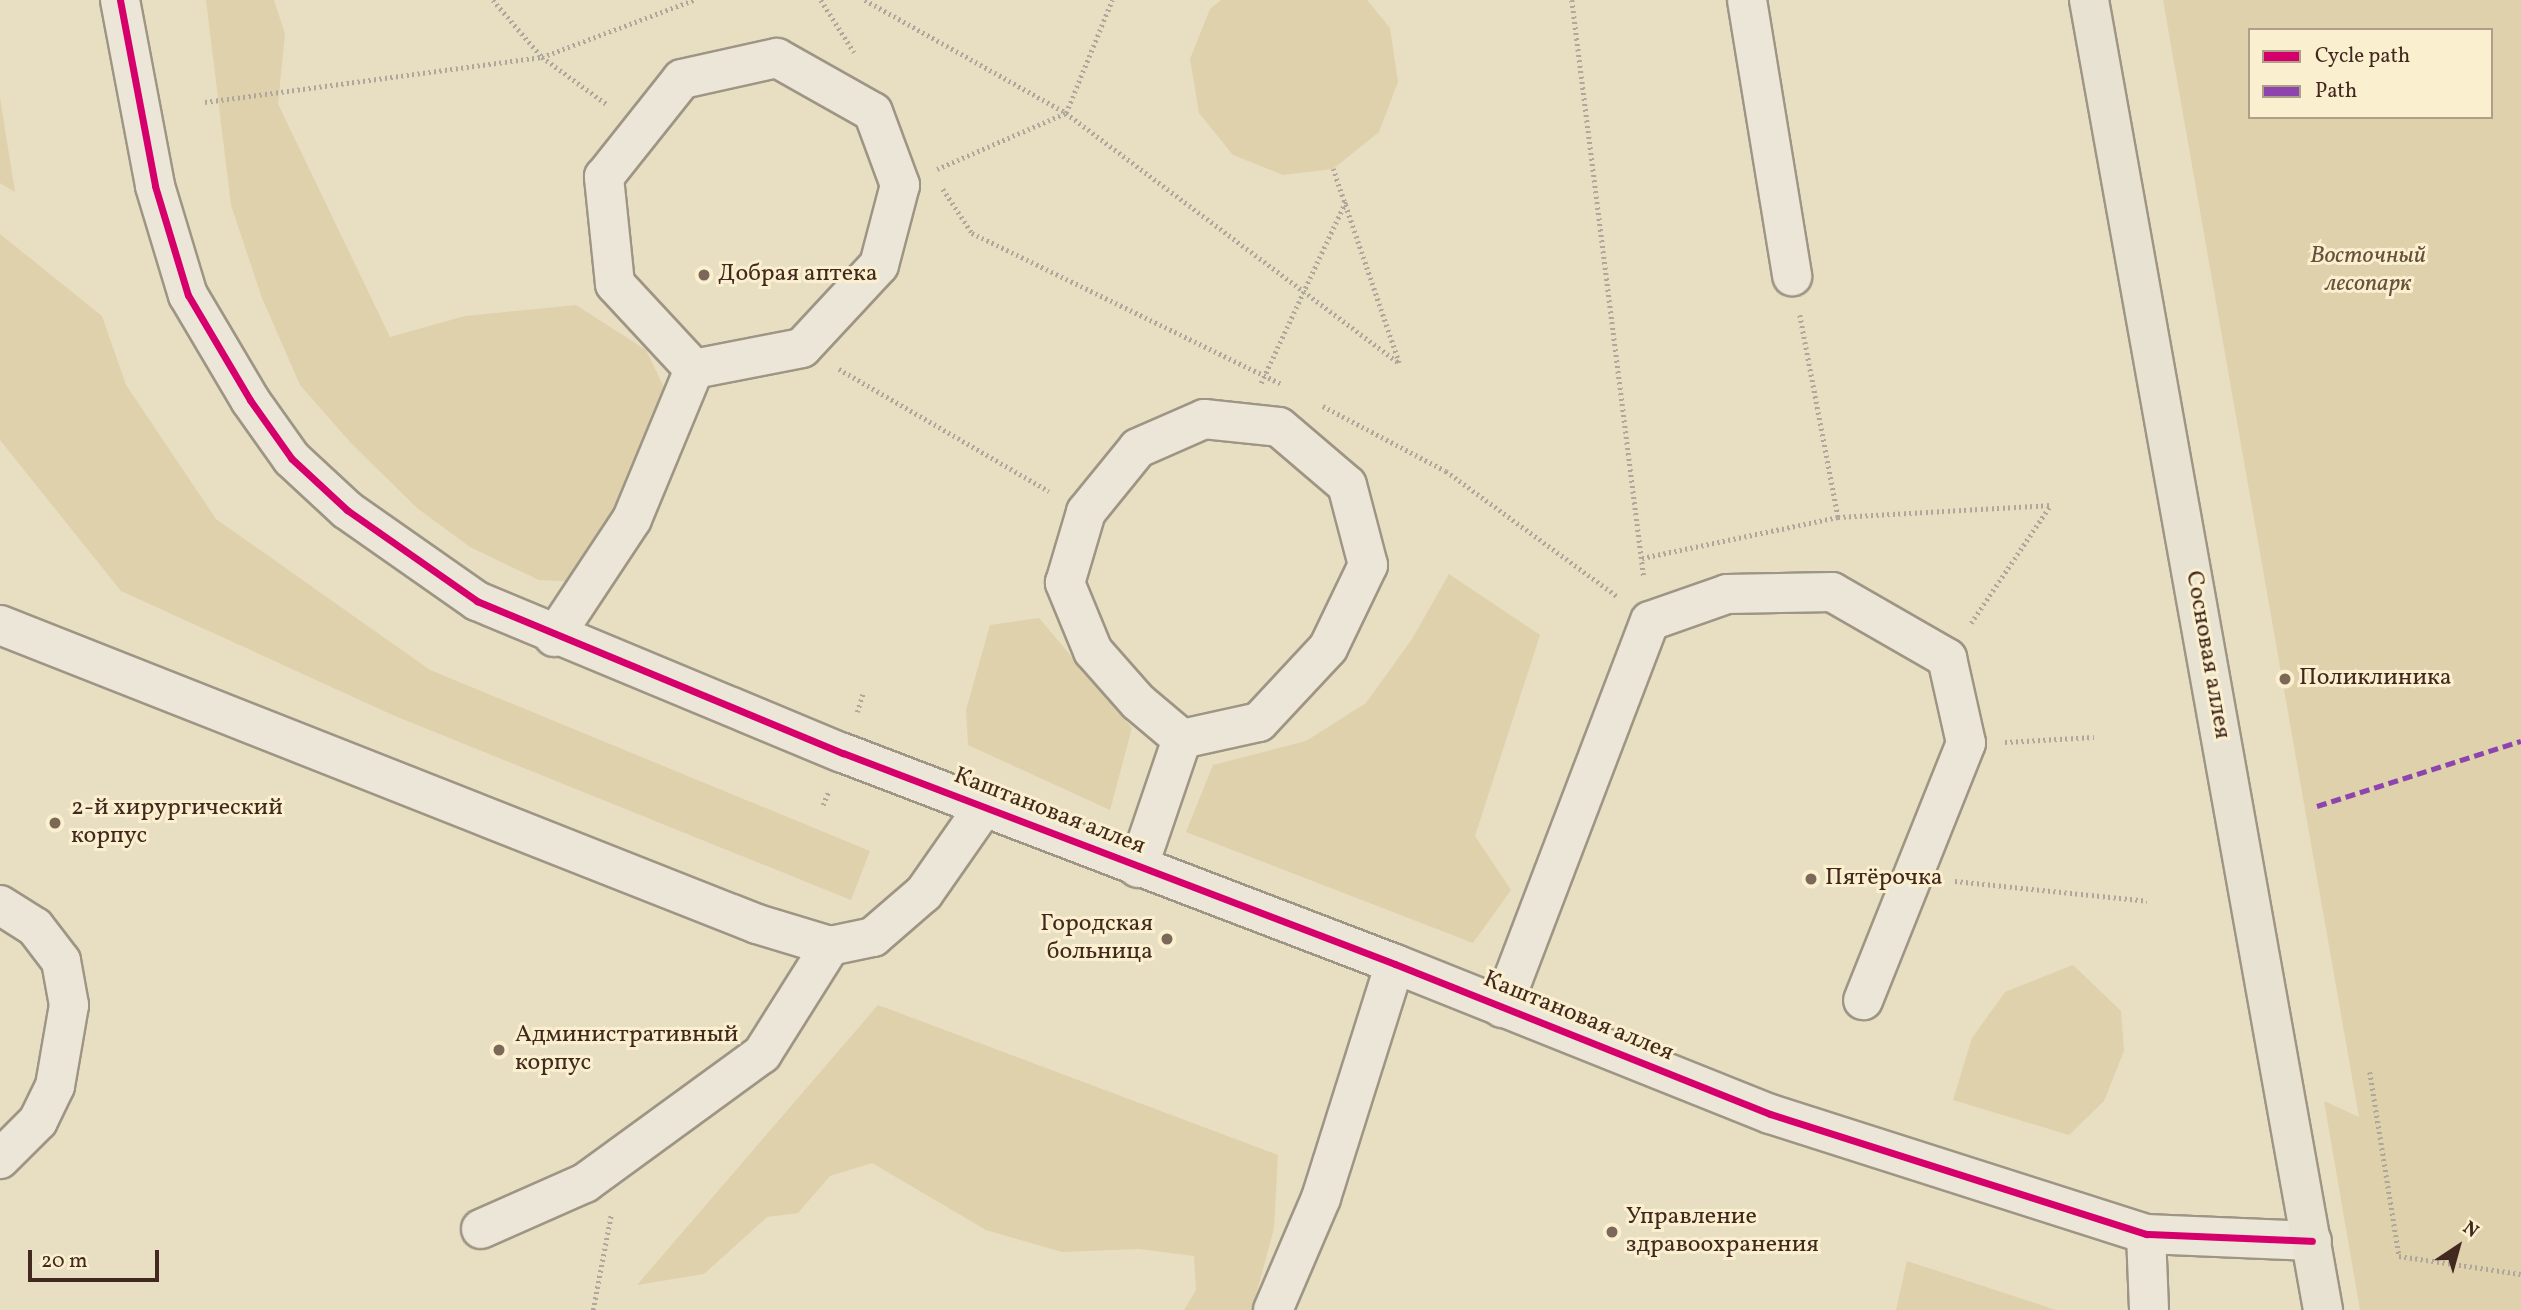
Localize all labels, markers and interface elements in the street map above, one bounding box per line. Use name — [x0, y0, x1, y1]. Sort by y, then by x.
legend — [2248, 28, 2493, 119]
text: Cycle path — [2315, 42, 2410, 71]
text: Path — [2315, 77, 2357, 106]
park label: Восточный лесопарк — [2310, 243, 2426, 299]
place label: Добрая аптека — [718, 261, 878, 289]
marker: Добрая аптека — [696, 267, 712, 283]
street label: Сосновая аллея — [2178, 569, 2236, 741]
place label: Поликлиника — [2299, 665, 2452, 693]
marker: Поликлиника — [2277, 671, 2293, 687]
street label: Каштановая аллея — [949, 762, 1149, 862]
place label: 2-й хирургический корпус — [71, 795, 283, 851]
marker: 2-й хирургический корпус — [45, 813, 65, 833]
place label: Пятёрочка — [1825, 865, 1943, 893]
marker: Пятёрочка — [1803, 871, 1819, 887]
place label: Городская больница — [1040, 911, 1153, 967]
marker: Городская больница — [1159, 931, 1175, 947]
street label: Каштановая аллея — [1479, 966, 1677, 1068]
place label: Административный корпус — [515, 1022, 738, 1078]
marker: Административный корпус — [489, 1040, 509, 1060]
place label: Управление здравоохранения — [1626, 1204, 1819, 1260]
north arrow — [2423, 1212, 2493, 1282]
text: N — [2457, 1215, 2484, 1245]
marker: Управление здравоохранения — [1604, 1224, 1620, 1240]
scale bar — [32, 1236, 163, 1280]
text: 20 m — [41, 1247, 87, 1276]

